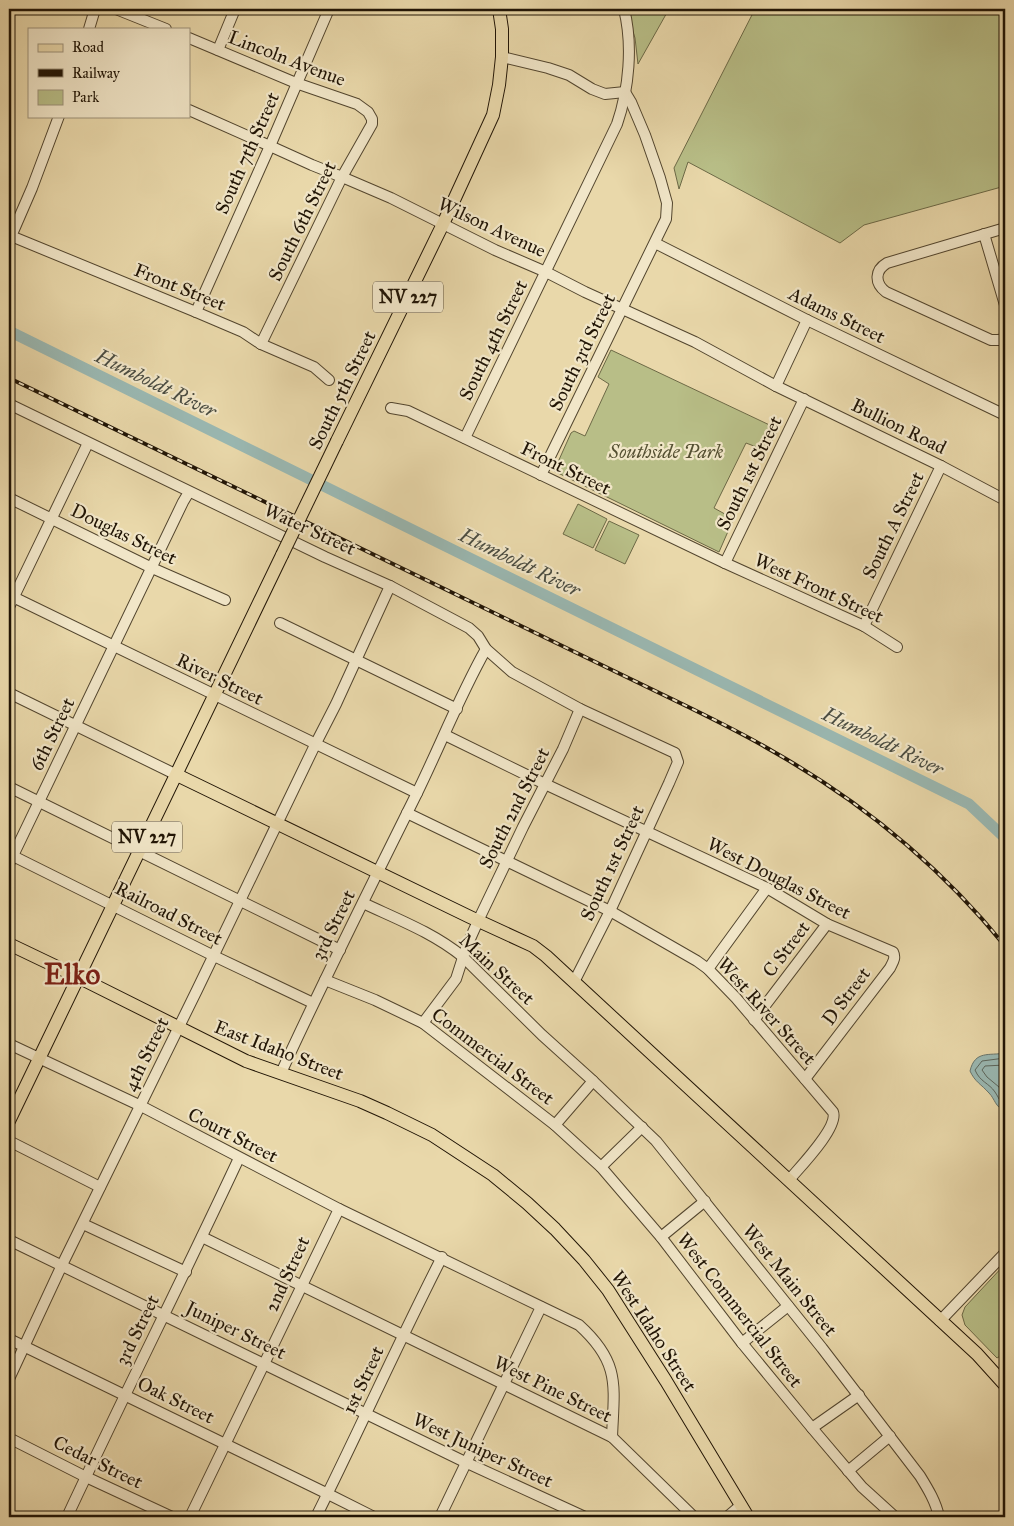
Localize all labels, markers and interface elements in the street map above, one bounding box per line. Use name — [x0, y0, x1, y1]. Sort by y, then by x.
street label: Lincoln Avenue — [225, 25, 349, 91]
legend — [28, 28, 190, 118]
text: Road — [72, 38, 104, 56]
text: Railway — [72, 64, 121, 82]
text: Park — [72, 88, 99, 106]
street label: South 7th Street — [210, 88, 284, 217]
street label: South 6th Street — [263, 157, 341, 285]
street label: Wilson Avenue — [434, 192, 550, 262]
street label: Front Street — [131, 258, 229, 316]
street label: South 4th Street — [454, 276, 532, 404]
street label: Adams Street — [784, 281, 889, 348]
road number: NV 227 — [373, 282, 443, 312]
street label: South 3rd Street — [544, 289, 620, 414]
street label: South 5th Street — [303, 326, 381, 453]
water label: Humboldt River — [91, 343, 222, 423]
street label: Bullion Road — [848, 393, 951, 459]
street label: South 1st Street — [711, 412, 787, 534]
street label: Front Street — [517, 436, 615, 500]
park label: Southside Park — [608, 440, 724, 463]
street label: South A Street — [857, 467, 929, 582]
street label: Douglas Street — [67, 498, 181, 571]
street label: Water Street — [261, 498, 360, 560]
water label: Humboldt River — [455, 522, 586, 602]
street label: West Front Street — [751, 548, 887, 628]
street label: River Street — [173, 648, 267, 710]
street label: 6th Street — [24, 694, 80, 774]
water label: Humboldt River — [818, 701, 949, 781]
street label: South 2nd Street — [474, 743, 554, 872]
street label: South 1st Street — [575, 801, 649, 924]
road number: NV 227 — [112, 822, 182, 852]
street label: West Douglas Street — [703, 832, 855, 925]
street label: Railroad Street — [111, 876, 227, 950]
street label: 3rd Street — [306, 886, 360, 964]
street label: C Street — [757, 916, 815, 982]
street label: Main Street — [455, 928, 540, 1010]
street label: West River Street — [713, 953, 821, 1070]
district label: Elko — [44, 957, 100, 992]
street label: D Street — [817, 962, 875, 1029]
street label: Commercial Street — [427, 1003, 559, 1110]
street label: 4th Street — [118, 1013, 174, 1095]
street label: East Idaho Street — [211, 1015, 347, 1085]
street label: Court Street — [184, 1103, 282, 1168]
street label: West Main Street — [738, 1219, 842, 1341]
street label: West Commercial Street — [672, 1228, 808, 1392]
street label: 2nd Street — [260, 1232, 315, 1315]
street label: West Idaho Street — [606, 1266, 702, 1396]
street label: 3rd Street — [110, 1291, 164, 1369]
street label: Juniper Street — [180, 1295, 290, 1365]
street label: 1st Street — [337, 1342, 389, 1418]
street label: West Pine Street — [490, 1350, 616, 1428]
street label: Oak Street — [134, 1372, 218, 1429]
street label: West Juniper Street — [409, 1408, 557, 1493]
street label: Cedar Street — [49, 1430, 147, 1494]

